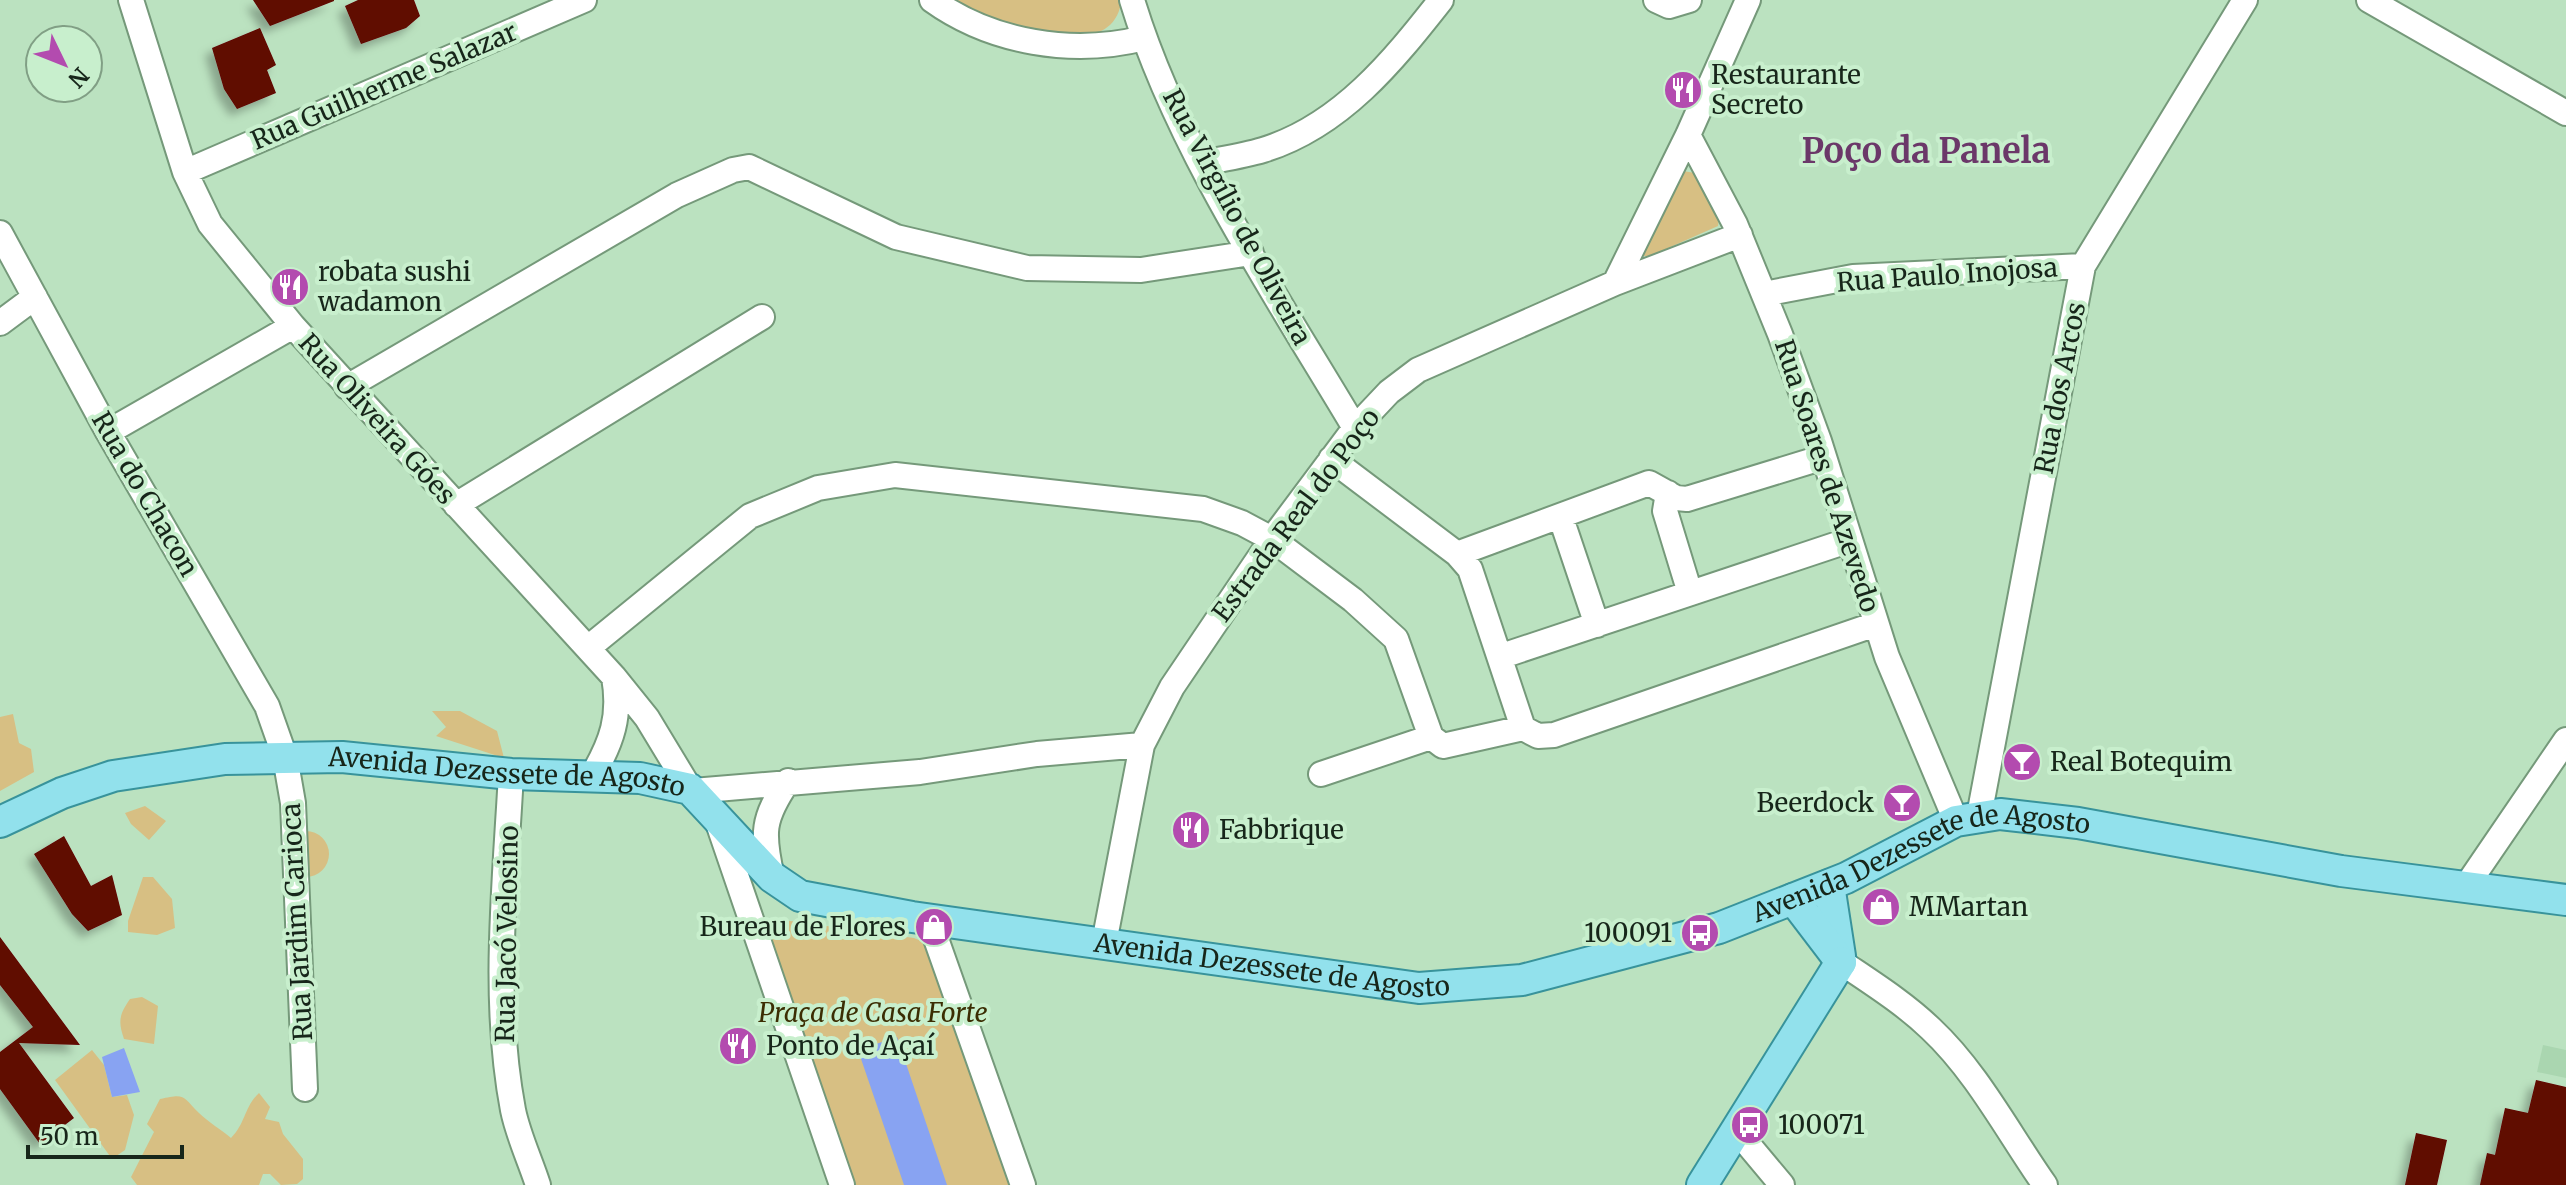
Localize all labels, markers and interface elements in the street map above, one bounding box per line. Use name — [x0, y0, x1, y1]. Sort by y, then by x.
street label: Rua Guilherme Salazar — [246, 14, 522, 157]
north arrow — [24, 24, 104, 104]
place label: Restaurante Secreto — [1711, 58, 1861, 121]
text: N — [62, 62, 95, 94]
restaurant icon: Restaurante Secreto — [1662, 69, 1704, 111]
street label: Rua Virgílio de Oliveira — [1156, 83, 1319, 350]
district label: Poço da Panela — [1801, 130, 2051, 172]
street label: Rua Paulo Inojosa — [1835, 250, 2059, 299]
place label: robata sushi wadamon — [317, 255, 471, 318]
restaurant icon: robata sushi wadamon — [269, 266, 311, 308]
street label: Rua dos Arcos — [2027, 299, 2092, 477]
street label: Rua Oliveira Góes — [292, 326, 463, 511]
street label: Rua Soares de Azevedo — [1768, 335, 1887, 616]
street label: Estrada Real do Poço — [1205, 402, 1387, 628]
street label: Rua do Chacon — [85, 406, 206, 582]
street label: Avenida Dezessete de Agosto — [327, 740, 688, 803]
bar icon: Real Botequim — [2001, 741, 2043, 783]
place label: Real Botequim — [2050, 745, 2233, 778]
bar icon: Beerdock — [1881, 782, 1923, 824]
place label: Beerdock — [1756, 786, 1875, 819]
street label: Avenida Dezessete de Agosto — [1746, 797, 2093, 930]
street label: Rua Jardim Carioca — [274, 802, 319, 1042]
restaurant icon: Fabbrique — [1170, 809, 1212, 851]
place label: Fabbrique — [1219, 813, 1344, 846]
street label: Rua Jacó Velosino — [488, 825, 525, 1043]
shop icon: MMartan — [1860, 886, 1902, 928]
place label: MMartan — [1909, 890, 2028, 923]
shop icon: Bureau de Flores — [913, 906, 955, 948]
place label: Bureau de Flores — [700, 910, 906, 943]
bus stop icon: 100091 — [1679, 912, 1721, 954]
place label: 100091 — [1584, 916, 1672, 949]
street label: Avenida Dezessete de Agosto — [1091, 926, 1451, 1005]
park label: Praça de Casa Forte — [758, 996, 988, 1029]
restaurant icon: Ponto de Açaí — [717, 1025, 759, 1067]
place label: Ponto de Açaí — [766, 1029, 935, 1062]
bus stop icon: 100071 — [1729, 1104, 1771, 1146]
place label: 100071 — [1778, 1108, 1865, 1141]
scale bar — [28, 1109, 182, 1159]
text: 50 m — [40, 1121, 99, 1152]

